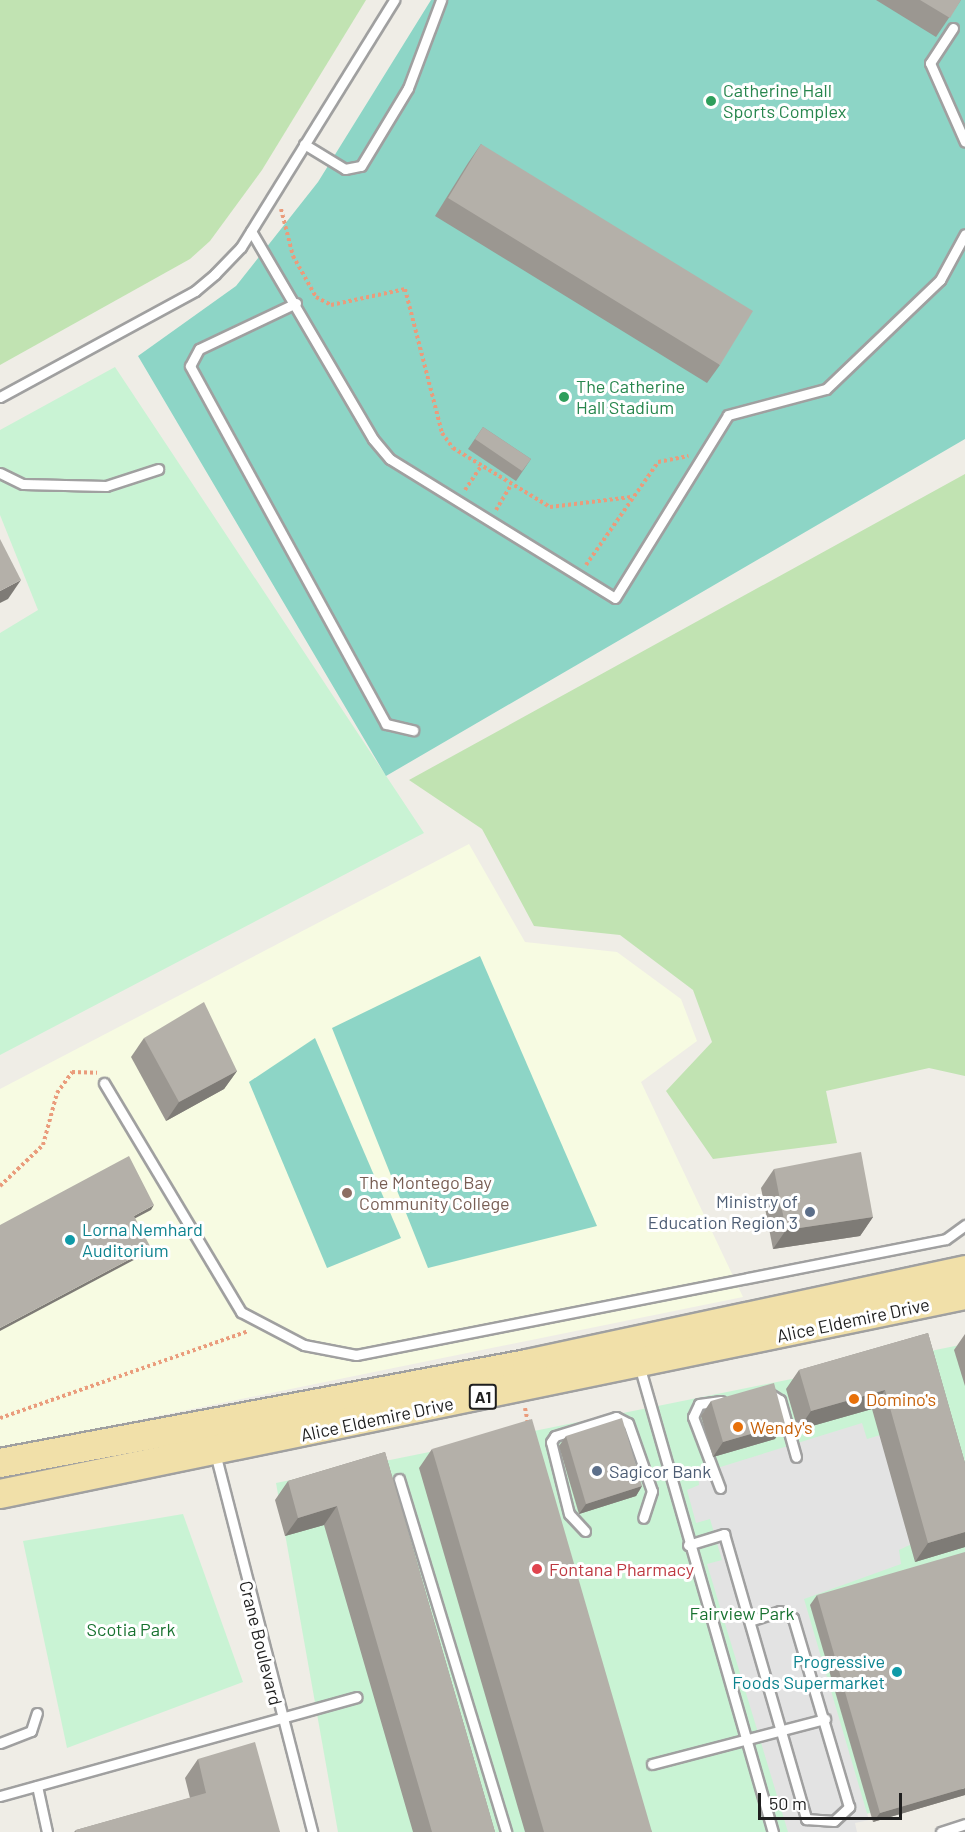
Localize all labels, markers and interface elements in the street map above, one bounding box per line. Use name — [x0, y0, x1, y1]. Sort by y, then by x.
place label: Catherine Hall Sports Complex — [723, 80, 846, 122]
marker: Catherine Hall Sports Complex — [704, 94, 718, 108]
place label: The Catherine Hall Stadium — [576, 376, 685, 418]
marker: The Catherine Hall Stadium — [557, 390, 571, 404]
place label: The Montego Bay Community College — [359, 1172, 510, 1214]
marker: The Montego Bay Community College — [340, 1186, 354, 1200]
place label: Ministry of Education Region 3 — [648, 1191, 798, 1234]
marker: Ministry of Education Region 3 — [803, 1205, 817, 1219]
place label: Lorna Nemhard Auditorium — [82, 1219, 203, 1262]
marker: Lorna Nemhard Auditorium — [63, 1233, 77, 1247]
street label: Alice Eldemire Drive — [775, 1293, 931, 1347]
road number: A1 — [468, 1384, 498, 1410]
place label: Domino's — [866, 1388, 936, 1410]
street label: Alice Eldemire Drive — [299, 1392, 455, 1446]
marker: Domino's — [847, 1392, 861, 1406]
place label: Wendy's — [750, 1416, 813, 1438]
marker: Wendy's — [731, 1420, 745, 1434]
place label: Sagicor Bank — [609, 1460, 711, 1482]
marker: Sagicor Bank — [590, 1464, 604, 1478]
place label: Fontana Pharmacy — [549, 1558, 694, 1580]
marker: Fontana Pharmacy — [530, 1562, 544, 1576]
street label: Crane Boulevard — [235, 1579, 287, 1707]
park label: Fairview Park — [690, 1602, 794, 1624]
park label: Scotia Park — [87, 1618, 175, 1640]
place label: Progressive Foods Supermarket — [732, 1651, 885, 1694]
marker: Progressive Foods Supermarket — [890, 1665, 904, 1679]
scale bar — [761, 1781, 905, 1819]
text: 50 m — [769, 1792, 807, 1814]

